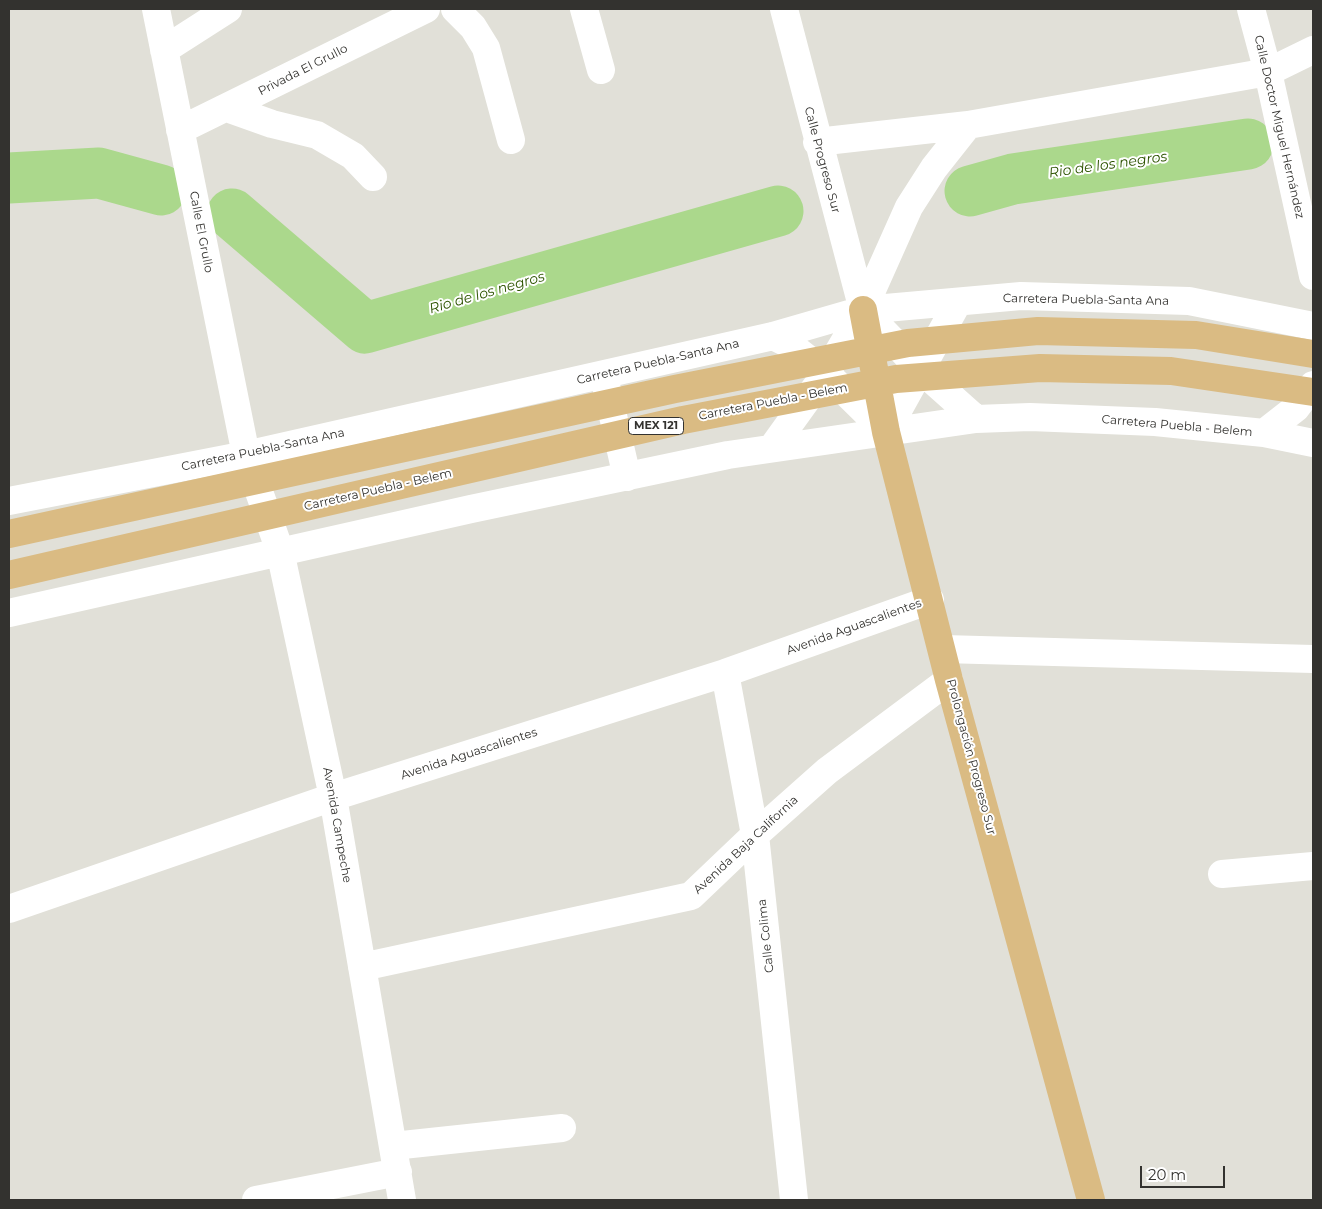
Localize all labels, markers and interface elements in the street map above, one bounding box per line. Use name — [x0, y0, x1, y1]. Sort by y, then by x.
street label: Calle Doctor Miguel Hernández — [1251, 34, 1307, 220]
street label: Privada El Grullo — [256, 41, 350, 99]
street label: Calle Progreso Sur — [801, 105, 843, 215]
water label: Rio de los negros — [1048, 148, 1168, 182]
street label: Calle El Grullo — [186, 190, 216, 274]
water label: Rio de los negros — [427, 268, 547, 318]
street label: Carretera Puebla-Santa Ana — [1003, 291, 1169, 309]
street label: Carretera Puebla-Santa Ana — [575, 336, 741, 388]
street label: Carretera Puebla - Belem — [697, 380, 849, 424]
street label: Carretera Puebla - Belem — [1101, 412, 1253, 440]
road number: MEX 121 — [628, 418, 684, 434]
street label: Carretera Puebla-Santa Ana — [180, 426, 346, 474]
street label: Carretera Puebla - Belem — [303, 466, 453, 514]
street label: Avenida Aguascalientes — [784, 596, 924, 658]
street label: Prolongación Progreso Sur — [943, 677, 999, 837]
street label: Avenida Aguascalientes — [399, 725, 539, 783]
street label: Avenida Campeche — [320, 766, 354, 884]
street label: Avenida Baja California — [691, 793, 801, 897]
street label: Calle Colima — [755, 898, 777, 974]
scale bar — [1142, 1156, 1227, 1188]
text: 20 m — [1148, 1165, 1186, 1184]

